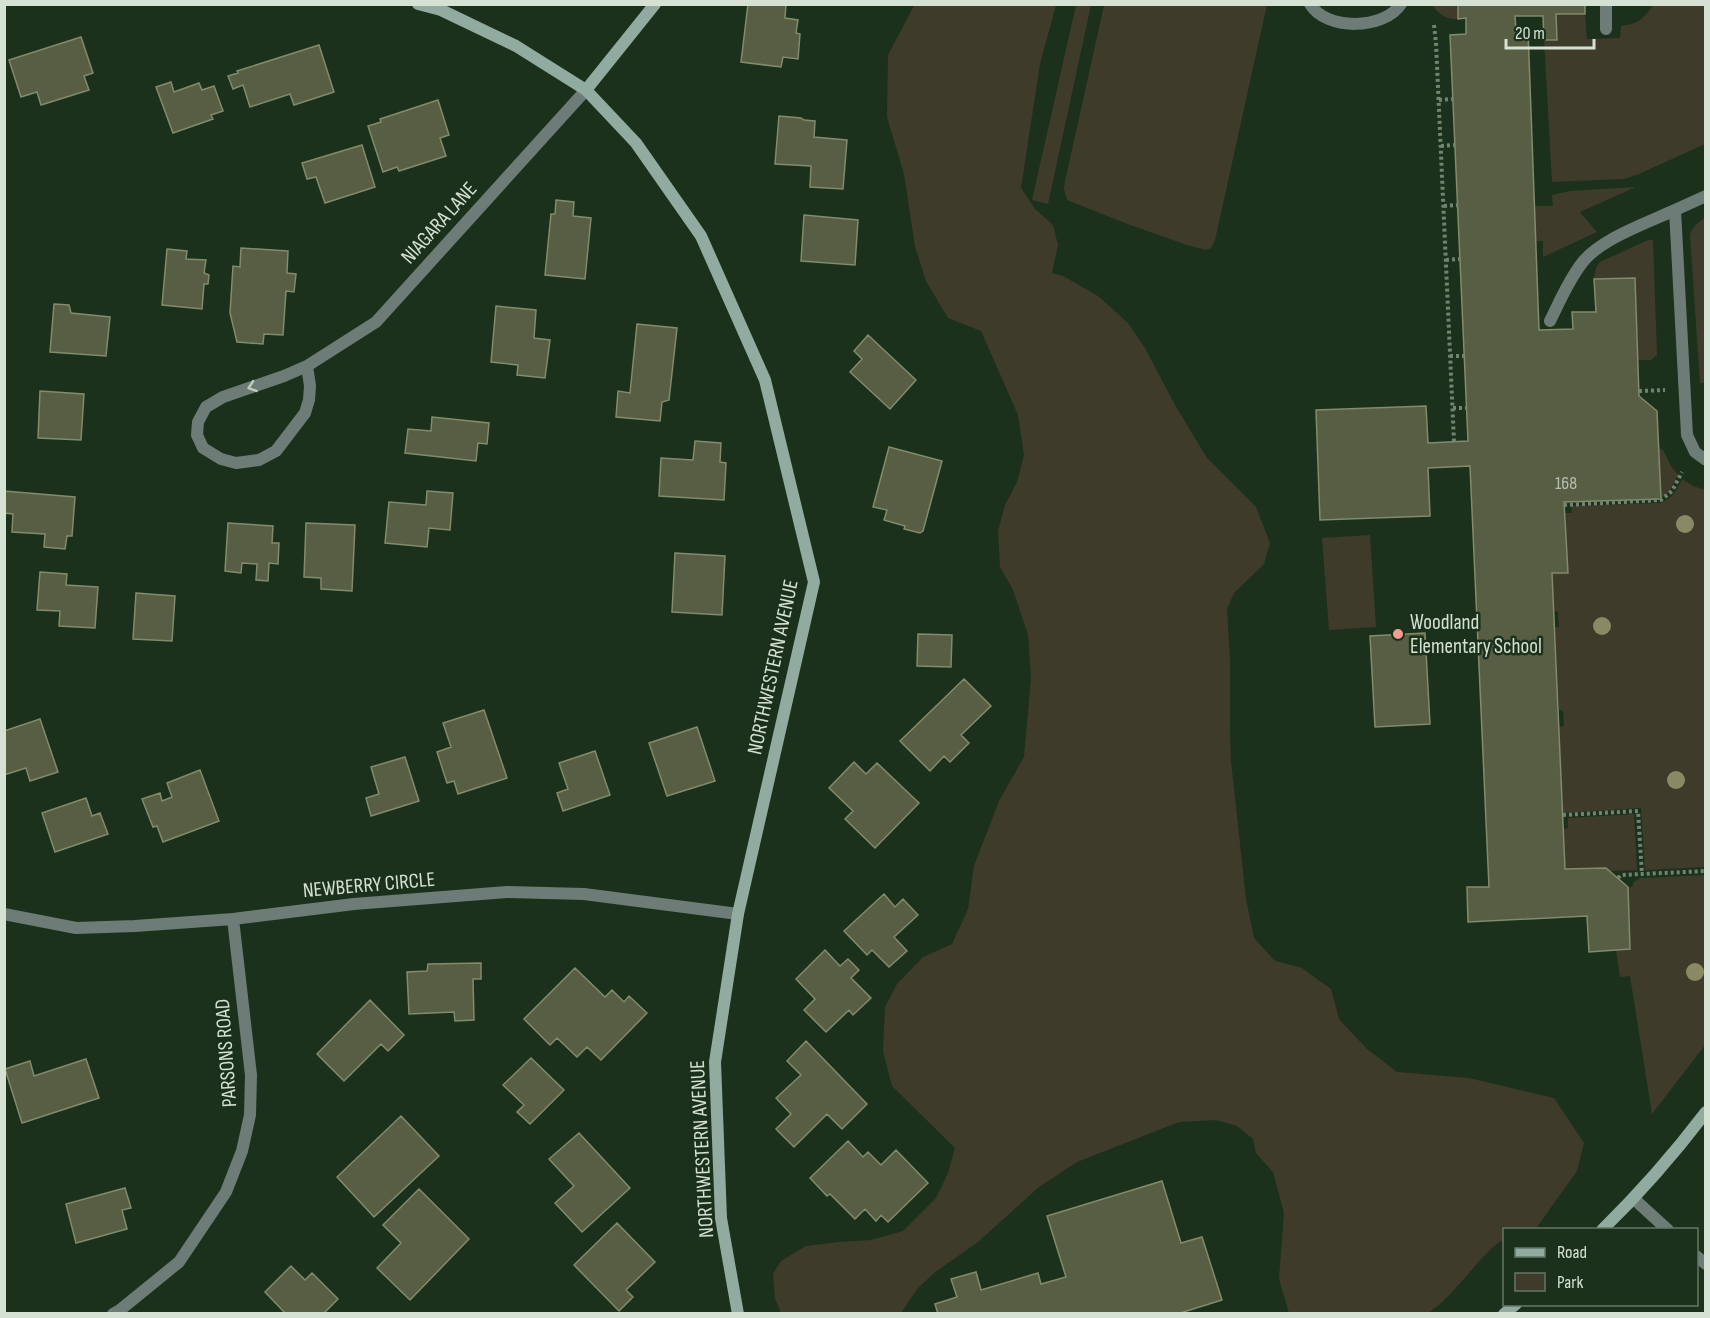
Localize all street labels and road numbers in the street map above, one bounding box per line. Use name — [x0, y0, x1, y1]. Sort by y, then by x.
street label: NIAGARA LANE — [396, 177, 482, 269]
street label: NORTHWESTERN AVENUE — [742, 577, 804, 757]
street label: NEWBERRY CIRCLE — [302, 867, 436, 903]
street label: PARSONS ROAD — [210, 998, 242, 1108]
street label: NORTHWESTERN AVENUE — [685, 1059, 719, 1239]

